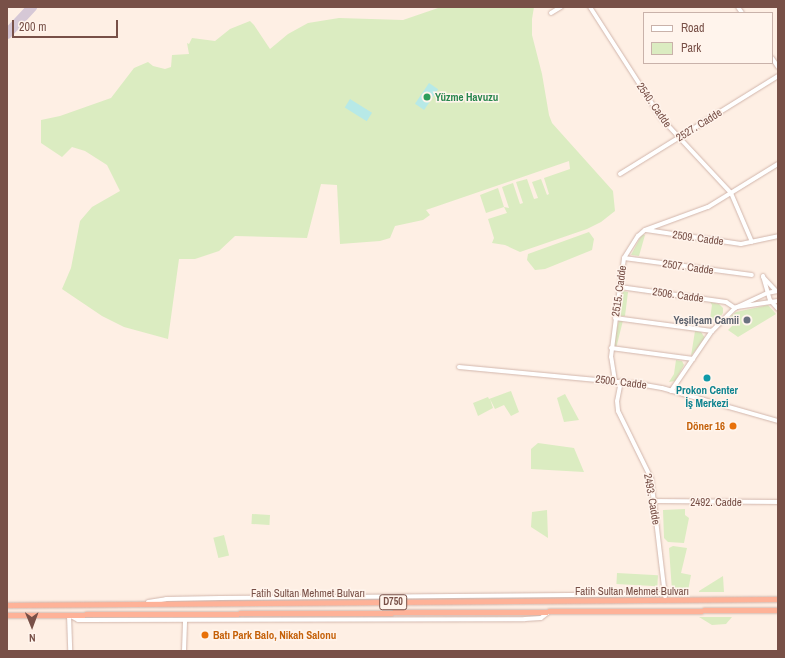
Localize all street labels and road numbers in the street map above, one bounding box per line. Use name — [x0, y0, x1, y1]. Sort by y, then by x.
street label: 2540. Cadde — [634, 80, 674, 130]
street label: 2527. Cadde — [674, 106, 724, 144]
street label: 2509. Cadde — [672, 228, 724, 248]
street label: 2507. Cadde — [662, 257, 714, 277]
street label: 2515. Cadde — [609, 265, 629, 317]
street label: 2506. Cadde — [652, 285, 704, 305]
street label: 2500. Cadde — [595, 372, 647, 392]
street label: 2493. Cadde — [641, 472, 663, 526]
street label: 2492. Cadde — [690, 495, 742, 509]
street label: Fatih Sultan Mehmet Bulvarı — [575, 584, 689, 598]
street label: Fatih Sultan Mehmet Bulvarı — [251, 586, 365, 600]
road number: D750 — [379, 594, 407, 610]

